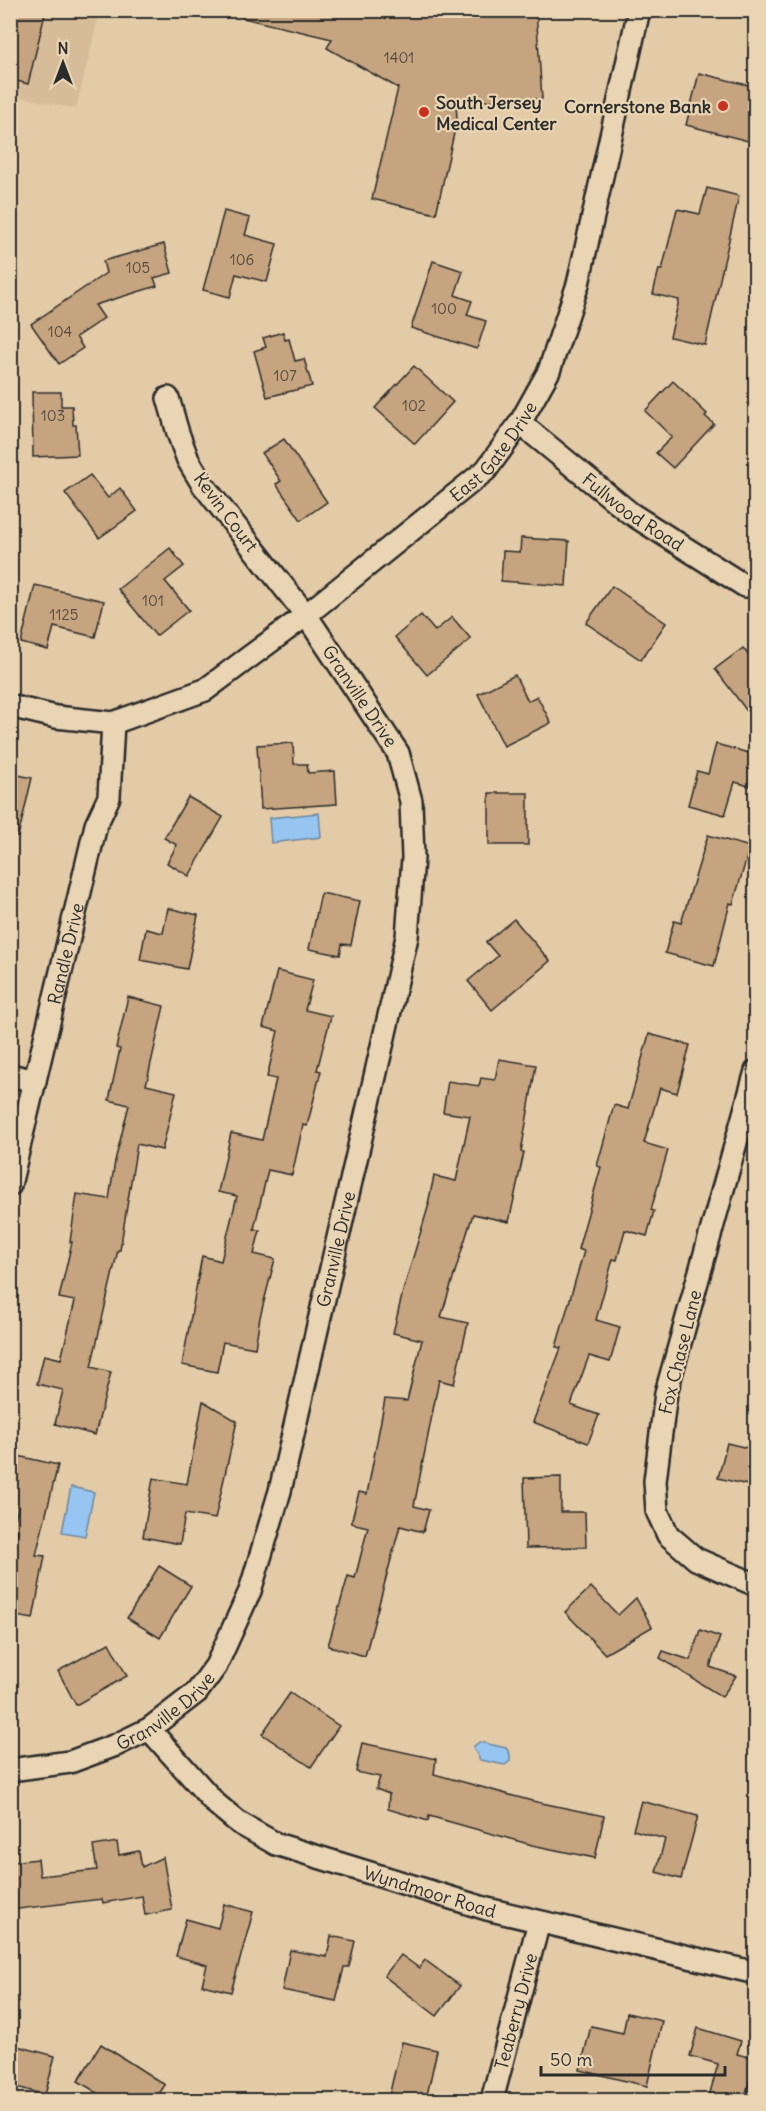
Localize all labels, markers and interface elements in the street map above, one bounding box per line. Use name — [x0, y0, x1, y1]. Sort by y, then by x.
north arrow — [33, 33, 93, 93]
text: N — [57, 38, 69, 58]
house number: 1401 — [384, 48, 414, 67]
place label: South Jersey Medical Center — [436, 91, 557, 135]
place label: Cornerstone Bank — [564, 95, 711, 118]
marker: Cornerstone Bank — [716, 99, 730, 113]
marker: South Jersey Medical Center — [417, 105, 431, 119]
house number: 106 — [230, 250, 254, 269]
house number: 105 — [126, 258, 150, 277]
house number: 100 — [431, 299, 457, 318]
house number: 104 — [48, 322, 73, 341]
house number: 107 — [274, 366, 296, 385]
house number: 102 — [402, 396, 426, 415]
street label: East Gate Drive — [445, 397, 541, 506]
house number: 103 — [41, 406, 65, 425]
street label: Fullwood Road — [578, 467, 689, 556]
street label: Kevin Court — [189, 468, 263, 556]
house number: 101 — [142, 591, 164, 610]
house number: 1125 — [50, 605, 78, 624]
street label: Granville Drive — [317, 641, 403, 751]
street label: Randle Drive — [42, 901, 88, 1006]
street label: Granville Drive — [311, 1189, 360, 1309]
street label: Fox Chase Lane — [653, 1288, 707, 1416]
street label: Granville Drive — [112, 1667, 219, 1755]
street label: Wyndmoor Road — [361, 1860, 499, 1922]
street label: Teaberry Drive — [489, 1950, 542, 2072]
scale bar — [541, 2039, 726, 2077]
text: 50 m — [550, 2048, 592, 2071]

